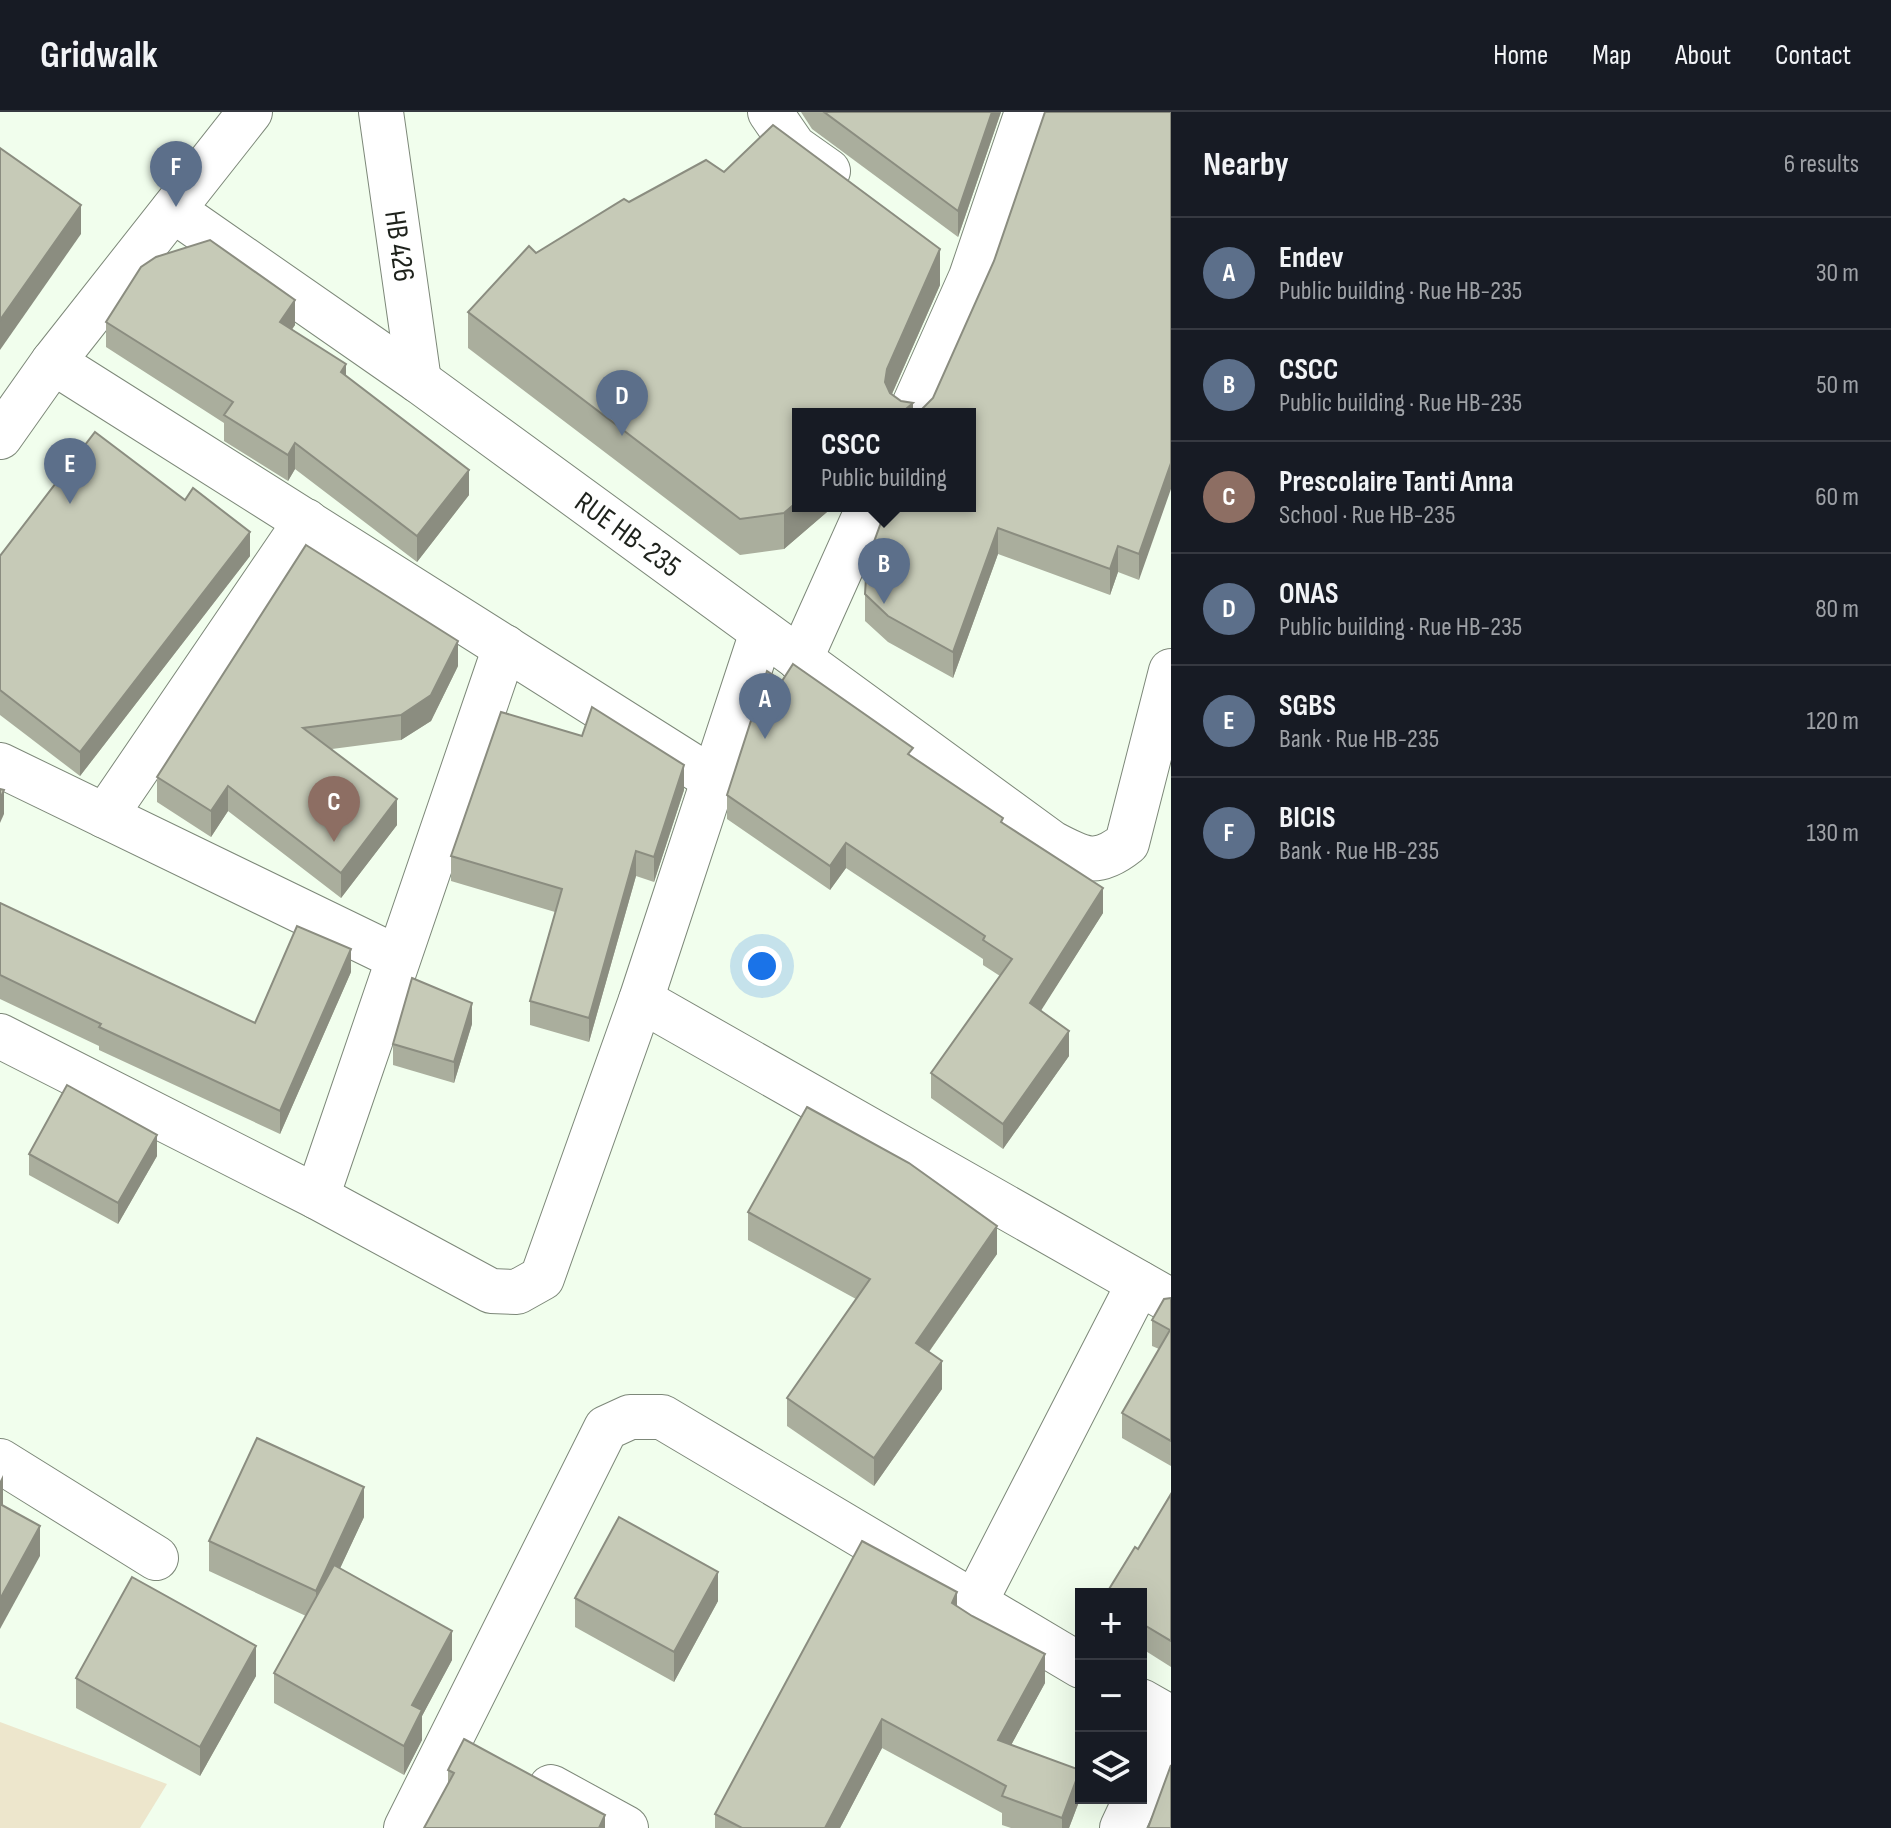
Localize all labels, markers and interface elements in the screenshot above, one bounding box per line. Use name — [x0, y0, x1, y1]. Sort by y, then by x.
text: Gridwalk — [40, 33, 158, 78]
text: Home — [1493, 39, 1548, 72]
text: Map — [1592, 39, 1631, 72]
text: About — [1675, 39, 1731, 72]
text: Contact — [1775, 39, 1851, 72]
pin: F — [150, 141, 202, 207]
text: Nearby — [1203, 144, 1289, 185]
text: 6 results — [1784, 149, 1859, 180]
street label: HB 426 — [376, 208, 422, 284]
text: Endev — [1279, 240, 1344, 276]
text: A — [1223, 258, 1235, 289]
text: 30 m — [1816, 258, 1859, 289]
text: Public building · Rue HB-235 — [1279, 276, 1522, 307]
text: CSCC — [1279, 352, 1338, 388]
pin: D — [596, 370, 648, 436]
text: B — [1223, 370, 1235, 401]
text: 50 m — [1816, 370, 1859, 401]
text: Public building · Rue HB-235 — [1279, 388, 1522, 419]
popup — [792, 408, 976, 512]
text: CSCC — [821, 427, 881, 463]
pin: E — [44, 438, 96, 504]
text: Public building — [821, 463, 947, 494]
text: Prescolaire Tanti Anna — [1279, 464, 1514, 500]
text: C — [1222, 482, 1236, 513]
text: 60 m — [1815, 482, 1859, 513]
street label: RUE HB-235 — [567, 484, 687, 585]
text: School · Rue HB-235 — [1279, 500, 1455, 531]
pin: B — [858, 538, 910, 604]
text: ONAS — [1279, 576, 1338, 612]
text: D — [1222, 594, 1236, 625]
text: 80 m — [1815, 594, 1859, 625]
text: Public building · Rue HB-235 — [1279, 612, 1522, 643]
pin: A — [739, 673, 791, 739]
text: SGBS — [1279, 688, 1336, 724]
text: E — [1223, 706, 1235, 737]
text: 120 m — [1806, 706, 1859, 737]
text: Bank · Rue HB-235 — [1279, 724, 1439, 755]
pin: C — [308, 776, 360, 842]
text: BICIS — [1279, 800, 1336, 836]
text: F — [1224, 818, 1234, 849]
text: 130 m — [1807, 818, 1859, 849]
text: Bank · Rue HB-235 — [1279, 836, 1439, 867]
your location — [742, 946, 782, 986]
map controls — [1075, 1588, 1147, 1804]
button: + — [1075, 1588, 1147, 1660]
button: − — [1075, 1660, 1147, 1732]
button: layers — [1075, 1732, 1147, 1804]

